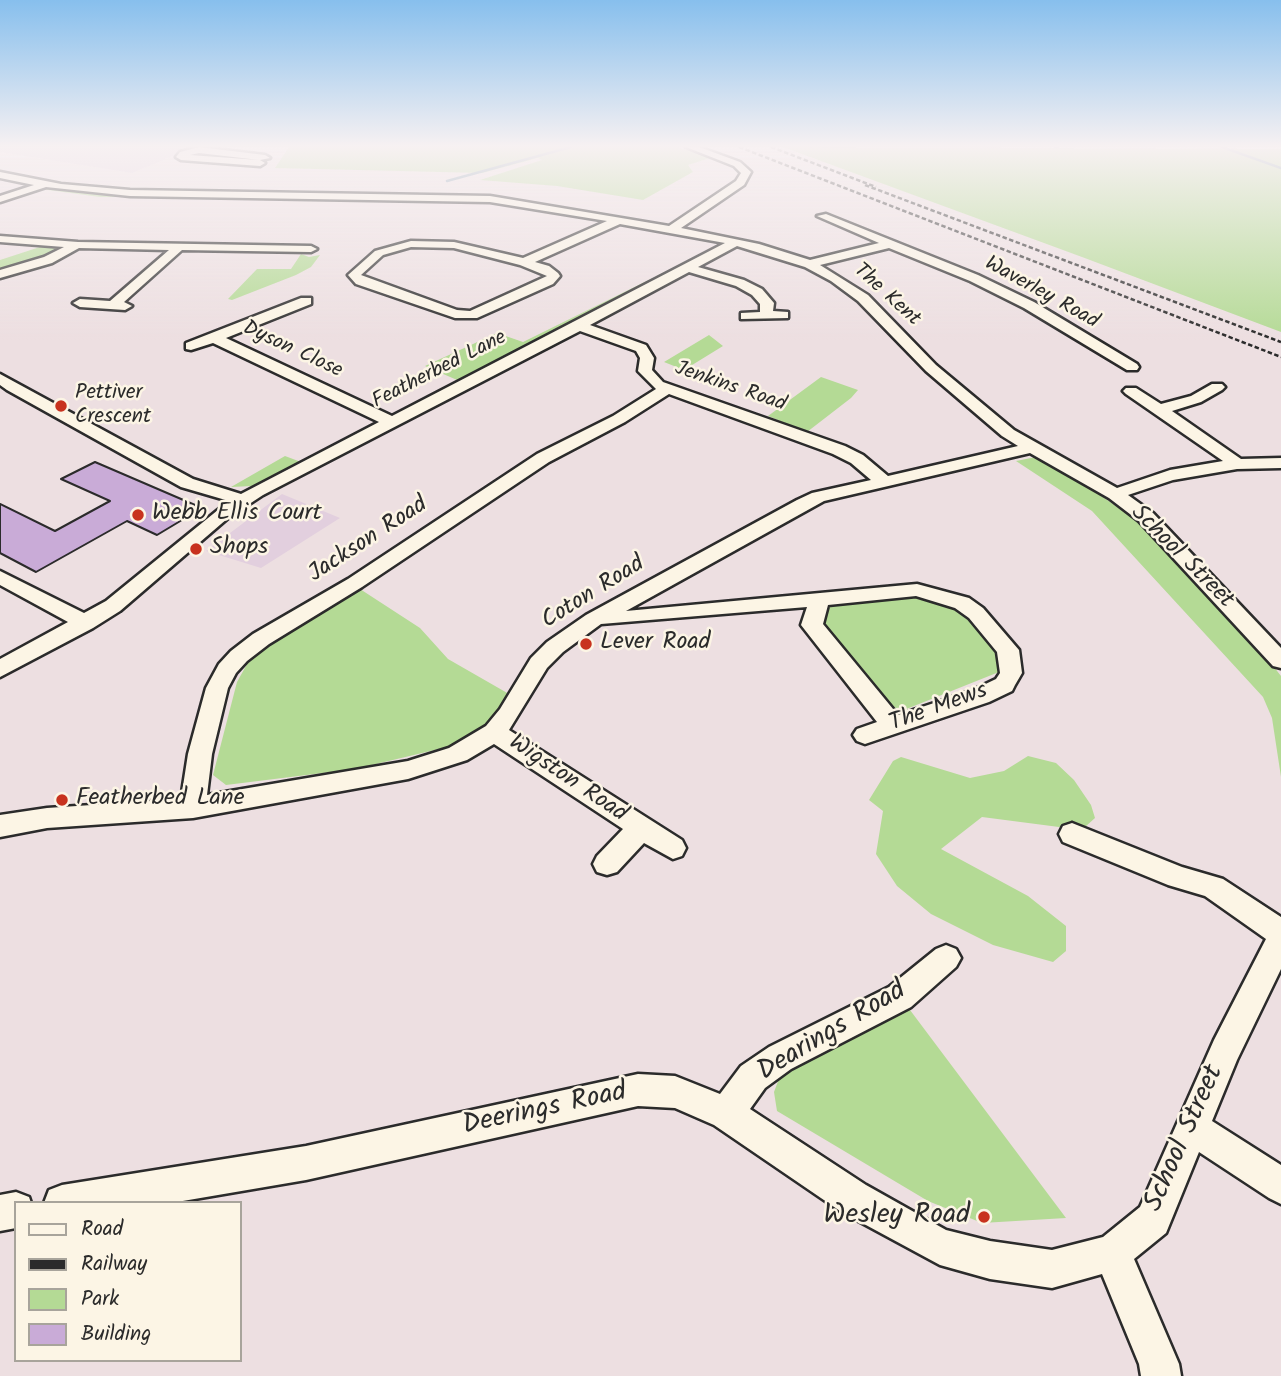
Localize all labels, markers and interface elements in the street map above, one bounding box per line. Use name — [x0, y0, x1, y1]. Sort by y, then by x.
street label: Waverley Road — [980, 252, 1102, 336]
street label: The Kent — [847, 259, 925, 333]
street label: Dyson Close — [238, 317, 346, 385]
street label: Featherbed Lane — [369, 326, 511, 416]
street label: Jenkins Road — [671, 357, 789, 419]
place label: Pettiver Crescent — [75, 381, 151, 431]
marker: Pettiver Crescent — [53, 398, 69, 414]
street label: Jackson Road — [304, 492, 434, 590]
street label: School Street — [1123, 500, 1239, 616]
place label: Webb Ellis Court — [152, 501, 322, 529]
marker: Webb Ellis Court — [130, 507, 146, 523]
place label: Shops — [210, 535, 268, 563]
marker: Shops — [188, 541, 204, 557]
street label: Coton Road — [537, 551, 651, 637]
place label: Lever Road — [600, 630, 711, 658]
marker: Lever Road — [578, 636, 594, 652]
street label: The Mews — [886, 678, 992, 740]
street label: Wigston Road — [502, 730, 632, 830]
place label: Featherbed Lane — [76, 786, 244, 814]
marker: Featherbed Lane — [54, 792, 70, 808]
street label: Dearings Road — [753, 976, 913, 1090]
street label: School Street — [1139, 1061, 1233, 1217]
street label: Deerings Road — [460, 1077, 630, 1145]
place label: Wesley Road — [824, 1200, 970, 1234]
legend — [14, 1201, 242, 1362]
marker: Wesley Road — [976, 1209, 992, 1225]
text: Road — [81, 1213, 123, 1246]
text: Railway — [81, 1248, 147, 1281]
text: Park — [81, 1283, 119, 1316]
text: Building — [81, 1318, 151, 1351]

